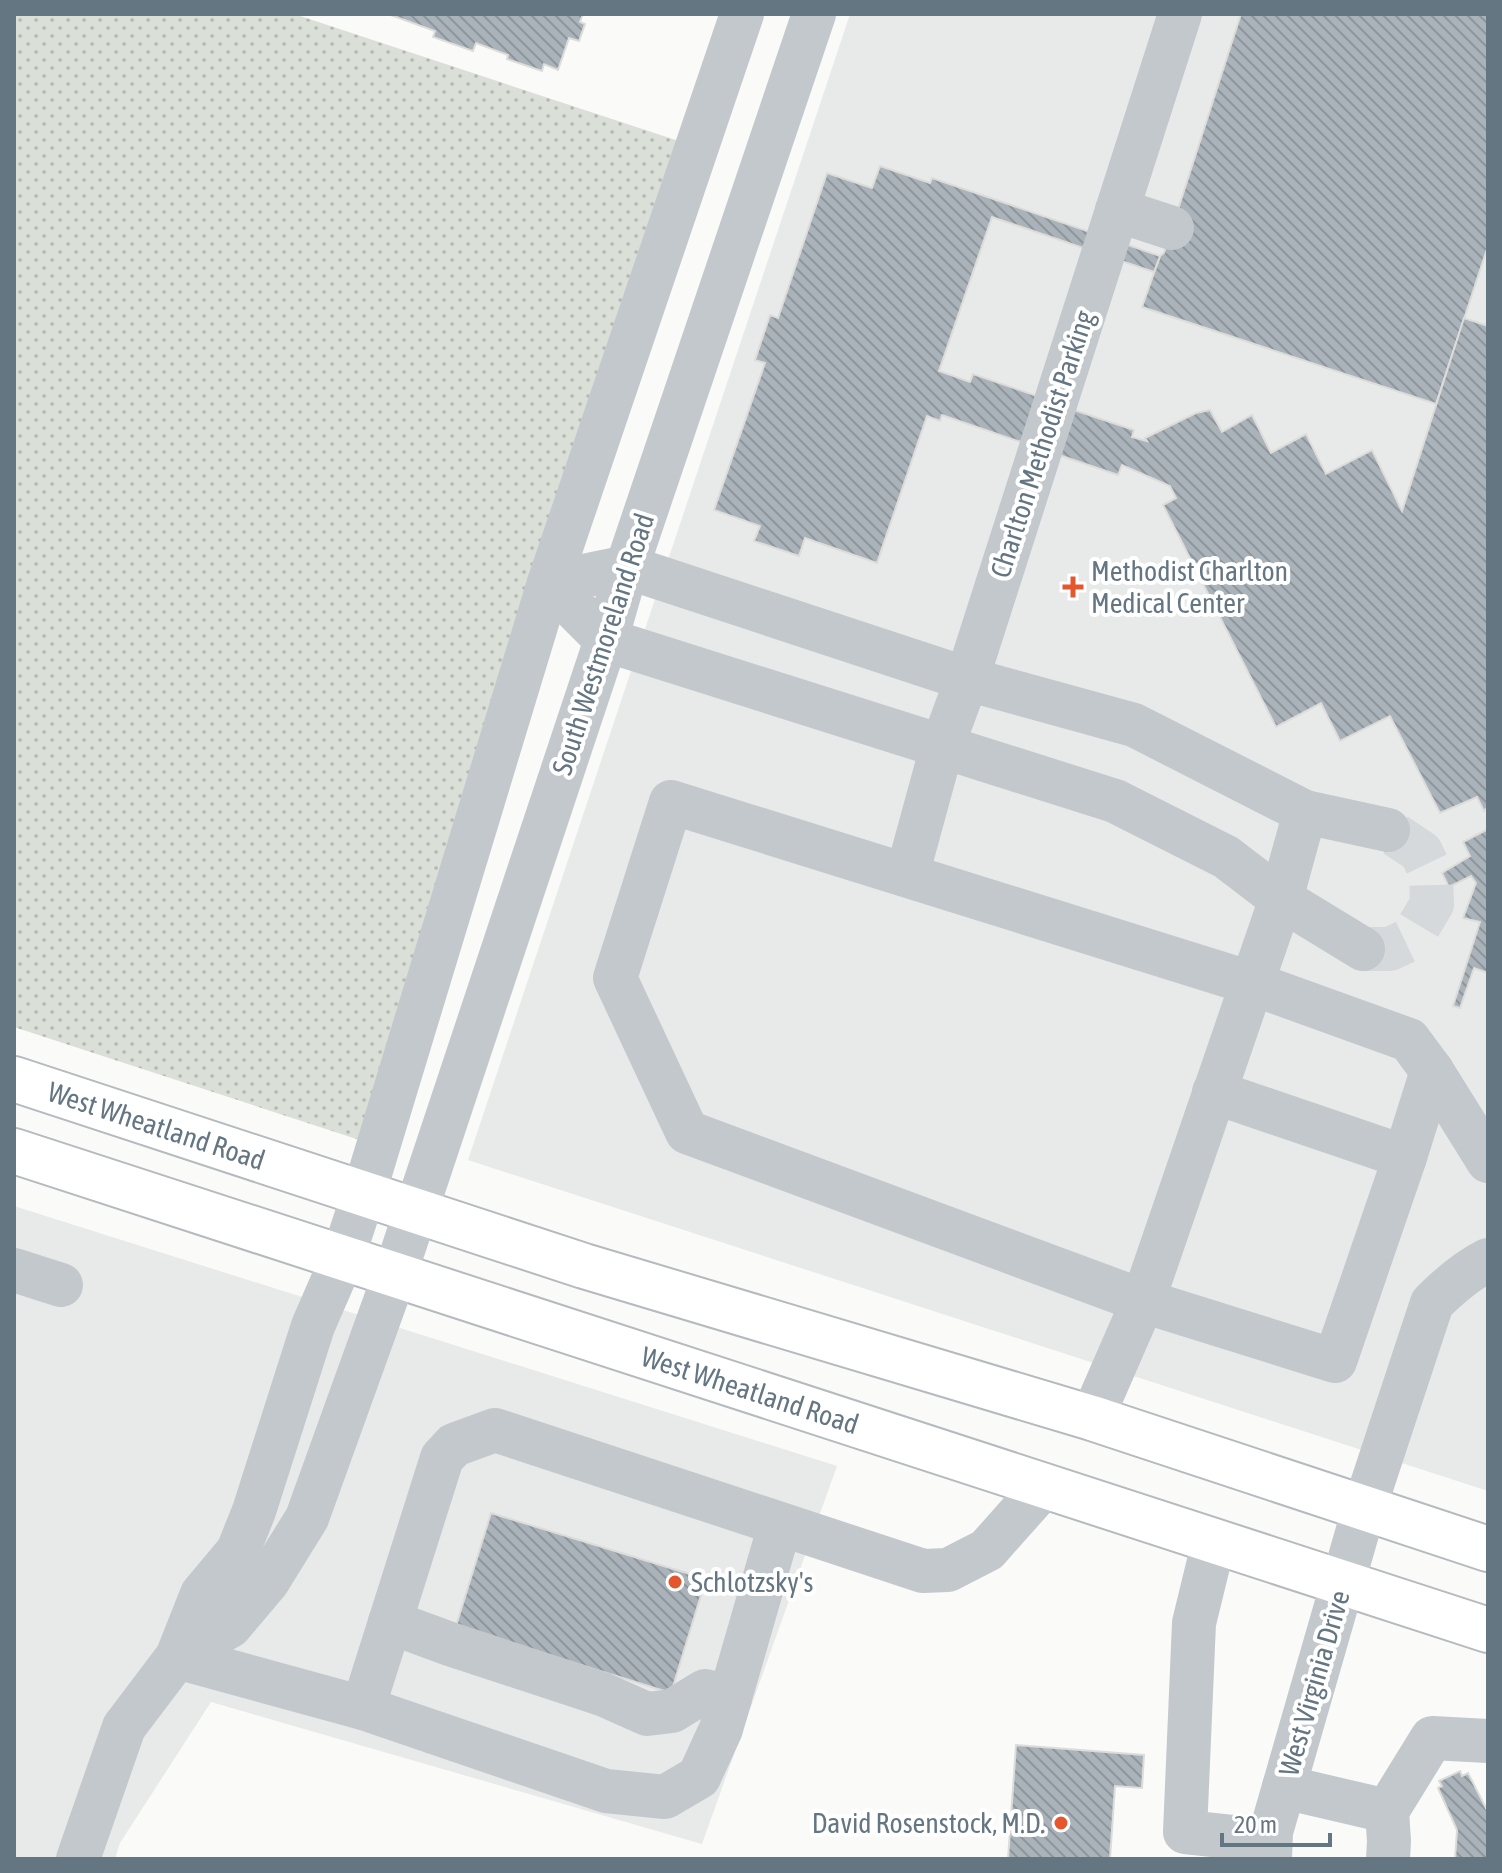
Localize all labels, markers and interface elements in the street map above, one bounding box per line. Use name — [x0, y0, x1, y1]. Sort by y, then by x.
street label: Charlton Methodist Parking — [984, 306, 1100, 582]
street label: South Westmoreland Road — [546, 509, 660, 779]
place label: Methodist Charlton Medical Center — [1091, 555, 1288, 619]
marker: Methodist Charlton Medical Center — [1062, 576, 1084, 598]
street label: West Wheatland Road — [44, 1075, 269, 1176]
street label: West Wheatland Road — [638, 1340, 863, 1440]
place label: Schlotzsky's — [691, 1566, 813, 1598]
marker: Schlotzsky's — [666, 1573, 684, 1591]
street label: West Virginia Drive — [1272, 1587, 1356, 1779]
scale bar — [1222, 1797, 1330, 1847]
place label: David Rosenstock, M.D. — [812, 1807, 1045, 1839]
text: 20 m — [1234, 1811, 1277, 1838]
marker: David Rosenstock, M.D. — [1052, 1814, 1070, 1832]

